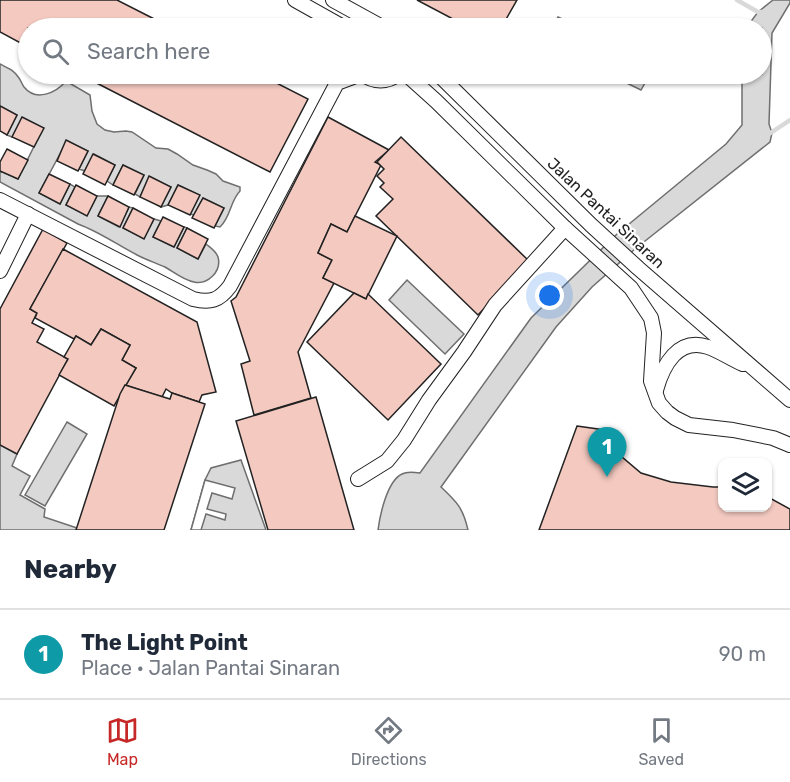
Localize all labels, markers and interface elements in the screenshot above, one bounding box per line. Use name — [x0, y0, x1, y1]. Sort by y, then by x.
search box — [18, 18, 772, 84]
icon: search — [39, 35, 72, 68]
text: Search here — [87, 38, 210, 65]
street label: Jalan Pantai Sinaran — [543, 154, 669, 272]
your location — [535, 281, 564, 310]
pin: 1 — [588, 428, 626, 477]
map controls — [718, 458, 772, 512]
button: layers — [718, 458, 772, 512]
text: Nearby — [24, 554, 117, 585]
text: The Light Point — [81, 629, 248, 656]
text: 1 — [39, 642, 48, 666]
text: 90 m — [719, 642, 766, 666]
text: Place · Jalan Pantai Sinaran — [81, 656, 340, 680]
tab: Map — [106, 714, 139, 769]
tab: Directions — [351, 714, 427, 769]
tab: Saved — [638, 714, 684, 769]

